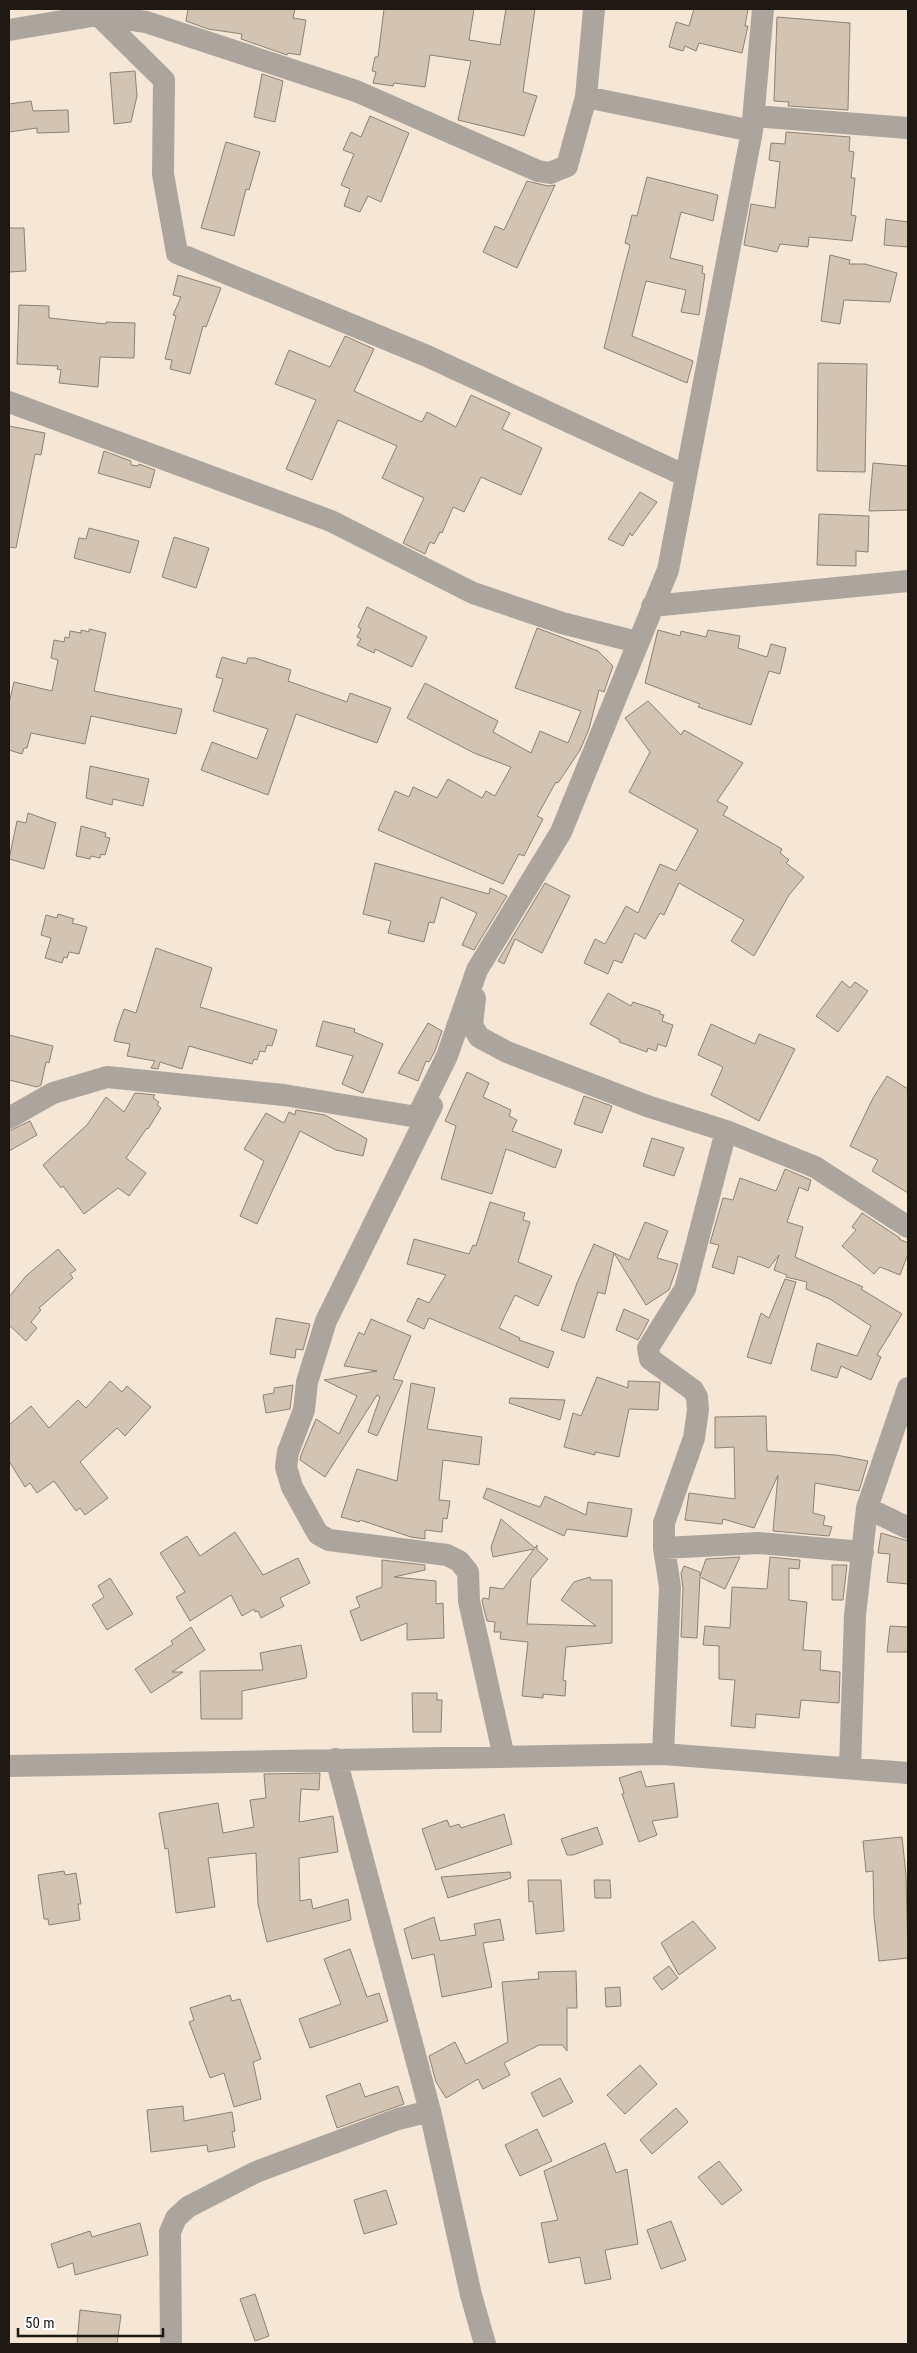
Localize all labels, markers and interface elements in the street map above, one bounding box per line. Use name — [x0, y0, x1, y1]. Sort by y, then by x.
scale bar — [18, 2306, 162, 2338]
text: 50 m — [25, 2314, 55, 2332]

